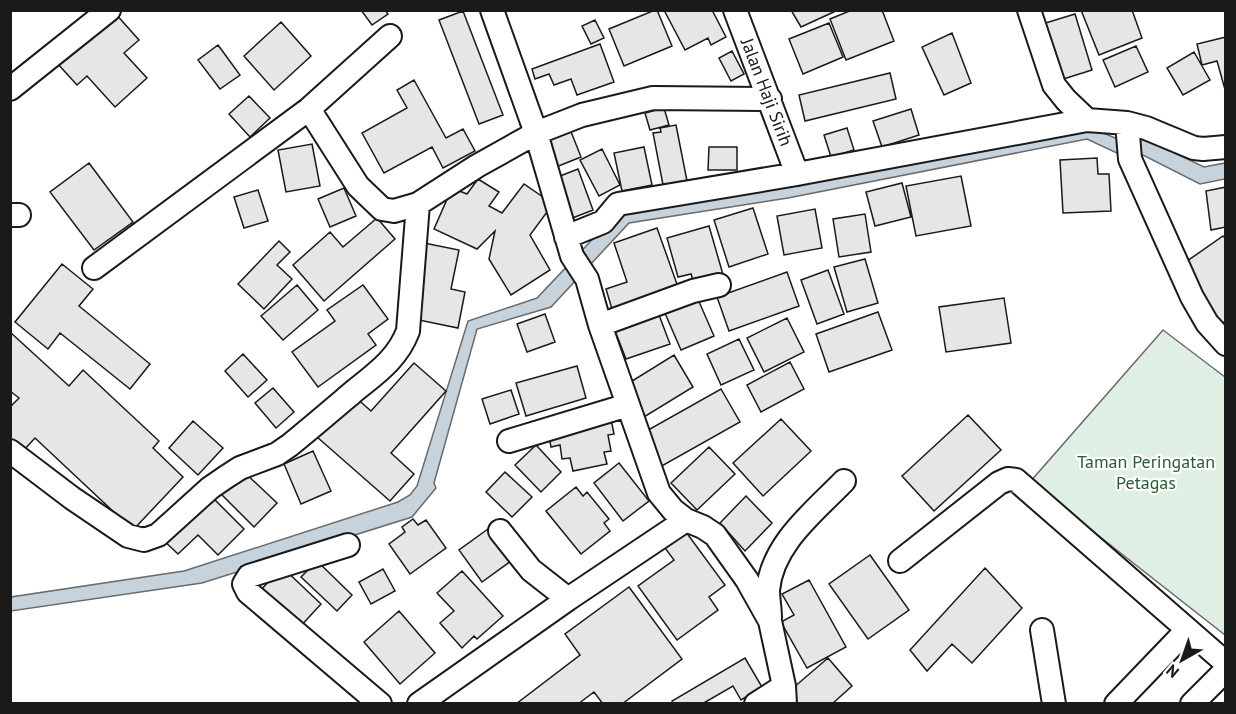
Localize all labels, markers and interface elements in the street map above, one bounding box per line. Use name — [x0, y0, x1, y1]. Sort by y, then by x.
street label: Jalan Haji Sirih — [736, 34, 798, 149]
park label: Taman Peringatan Petagas — [1077, 450, 1215, 494]
north arrow — [1152, 630, 1212, 690]
text: N — [1162, 660, 1183, 683]

